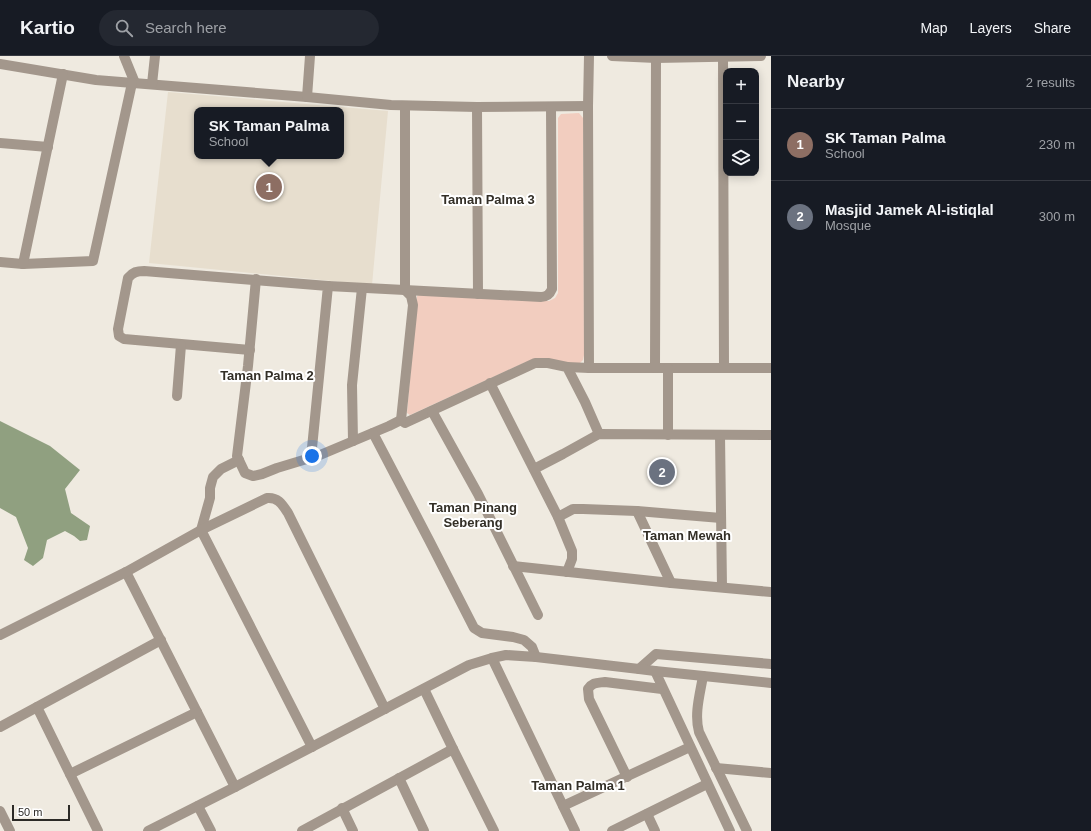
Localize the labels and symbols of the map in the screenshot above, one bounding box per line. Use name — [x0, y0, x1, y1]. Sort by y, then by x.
pin: 1 — [256, 172, 282, 202]
district label: Taman Palma 3 — [441, 192, 535, 207]
district label: Taman Palma 2 — [220, 368, 314, 383]
your location — [302, 446, 322, 466]
pin: 2 — [649, 457, 675, 487]
district label: Taman Pinang Seberang — [429, 500, 517, 530]
district label: Taman Mewah — [643, 528, 731, 543]
district label: Taman Palma 1 — [531, 778, 625, 793]
scale bar — [12, 803, 70, 822]

